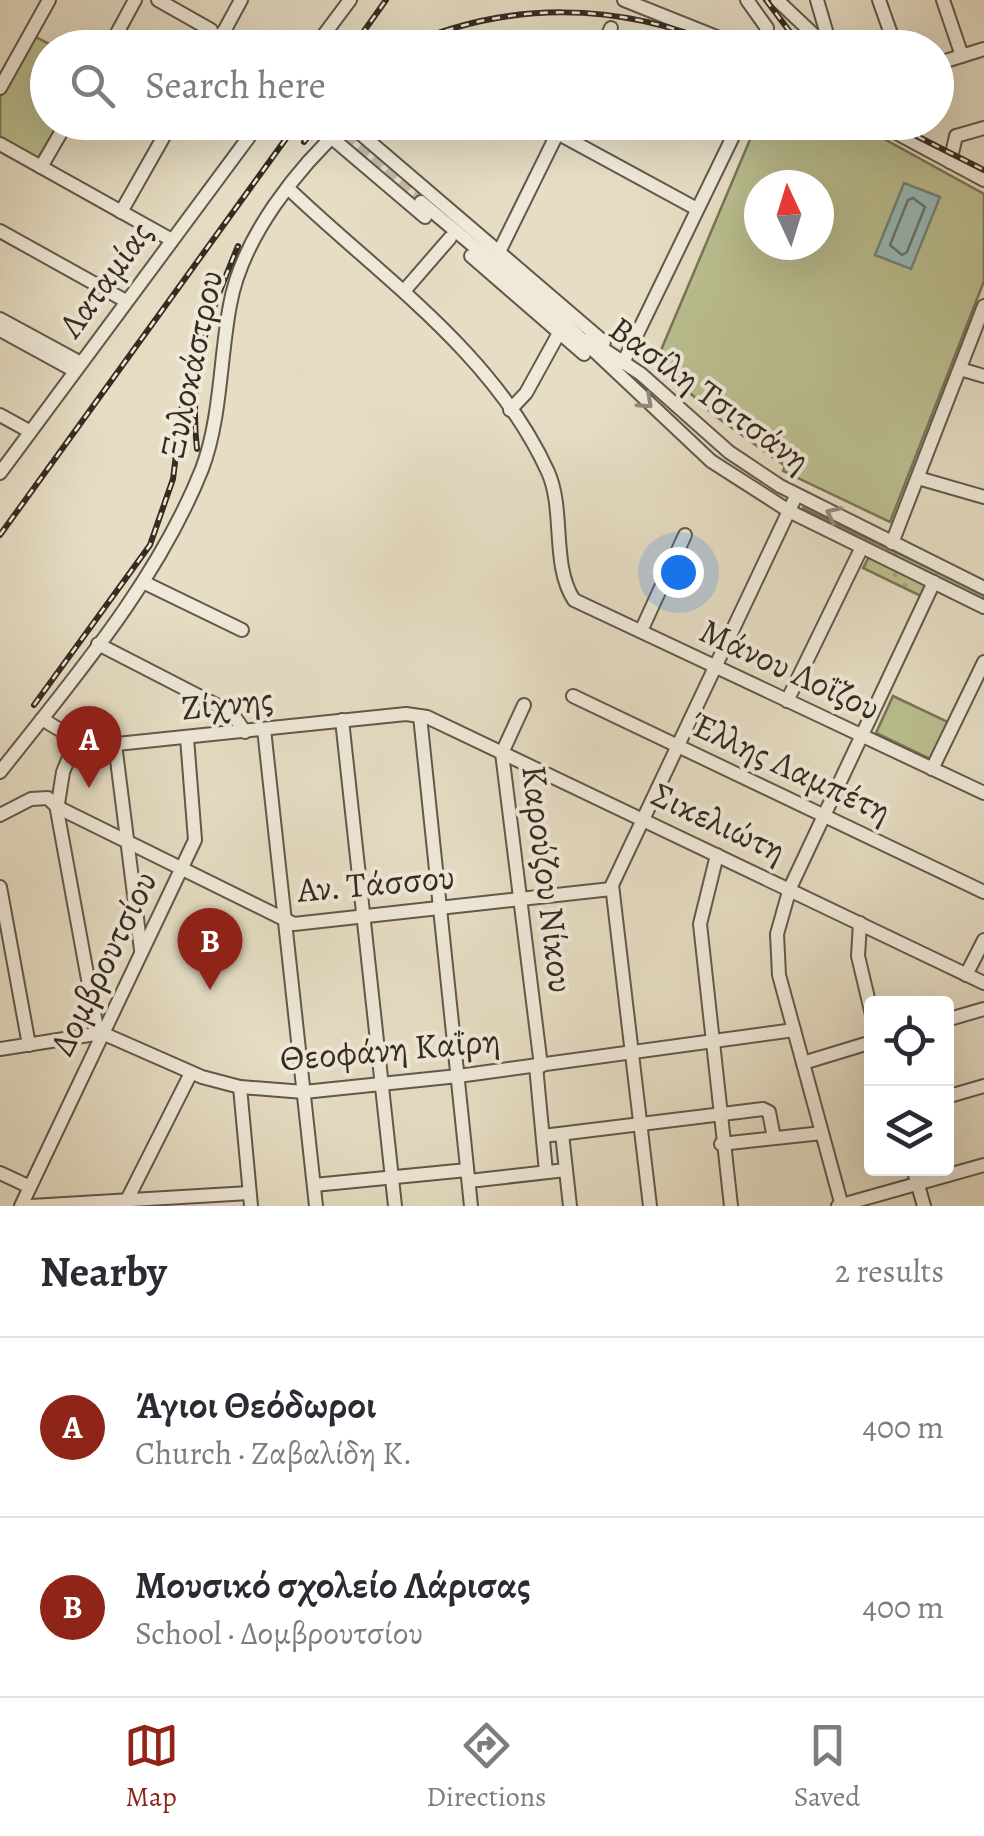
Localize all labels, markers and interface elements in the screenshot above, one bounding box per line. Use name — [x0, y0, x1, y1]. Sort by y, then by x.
search box — [30, 30, 954, 140]
icon: search — [65, 58, 120, 113]
text: Search here — [145, 59, 326, 111]
north arrow — [744, 170, 834, 260]
street label: Λαταμίας — [46, 211, 163, 348]
street label: Ξυλοκάστρου — [148, 266, 234, 462]
street label: Βασίλη Τσιτσάνη — [600, 305, 820, 483]
one-way arrow — [634, 390, 653, 408]
one-way arrow — [826, 507, 844, 527]
your location — [653, 547, 704, 598]
street label: Μάνου Λοΐζου — [692, 606, 888, 732]
street label: Ζίχνης — [179, 674, 275, 732]
street label: Έλλης Λαμπέτη — [683, 700, 899, 834]
pin: A — [56, 706, 122, 788]
street label: Καρούζου Νίκου — [510, 762, 586, 996]
street label: Σικελιώτη — [644, 770, 794, 874]
street label: Αν. Τάσσου — [294, 852, 457, 914]
street label: Δομβρουτσίου — [38, 863, 168, 1063]
pin: B — [178, 908, 242, 990]
map controls — [864, 996, 954, 1176]
button: locate — [864, 996, 954, 1086]
street label: Θεοφάνη Καΐρη — [278, 1015, 502, 1083]
button: layers — [864, 1086, 954, 1176]
text: Nearby — [40, 1243, 167, 1300]
text: 2 results — [835, 1249, 944, 1293]
text: Άγιοι Θεόδωροι — [135, 1379, 376, 1431]
text: A — [62, 1405, 83, 1449]
text: 400 m — [862, 1405, 944, 1449]
text: Church · Ζαβαλίδη Κ. — [135, 1431, 412, 1475]
text: Μουσικό σχολείο Λάρισας — [135, 1559, 531, 1611]
text: B — [62, 1585, 83, 1629]
text: 400 m — [862, 1585, 944, 1629]
text: School · Δομβρουτσίου — [135, 1611, 423, 1655]
tab: Map — [124, 1718, 179, 1816]
tab: Directions — [426, 1718, 546, 1816]
tab: Saved — [794, 1718, 860, 1816]

